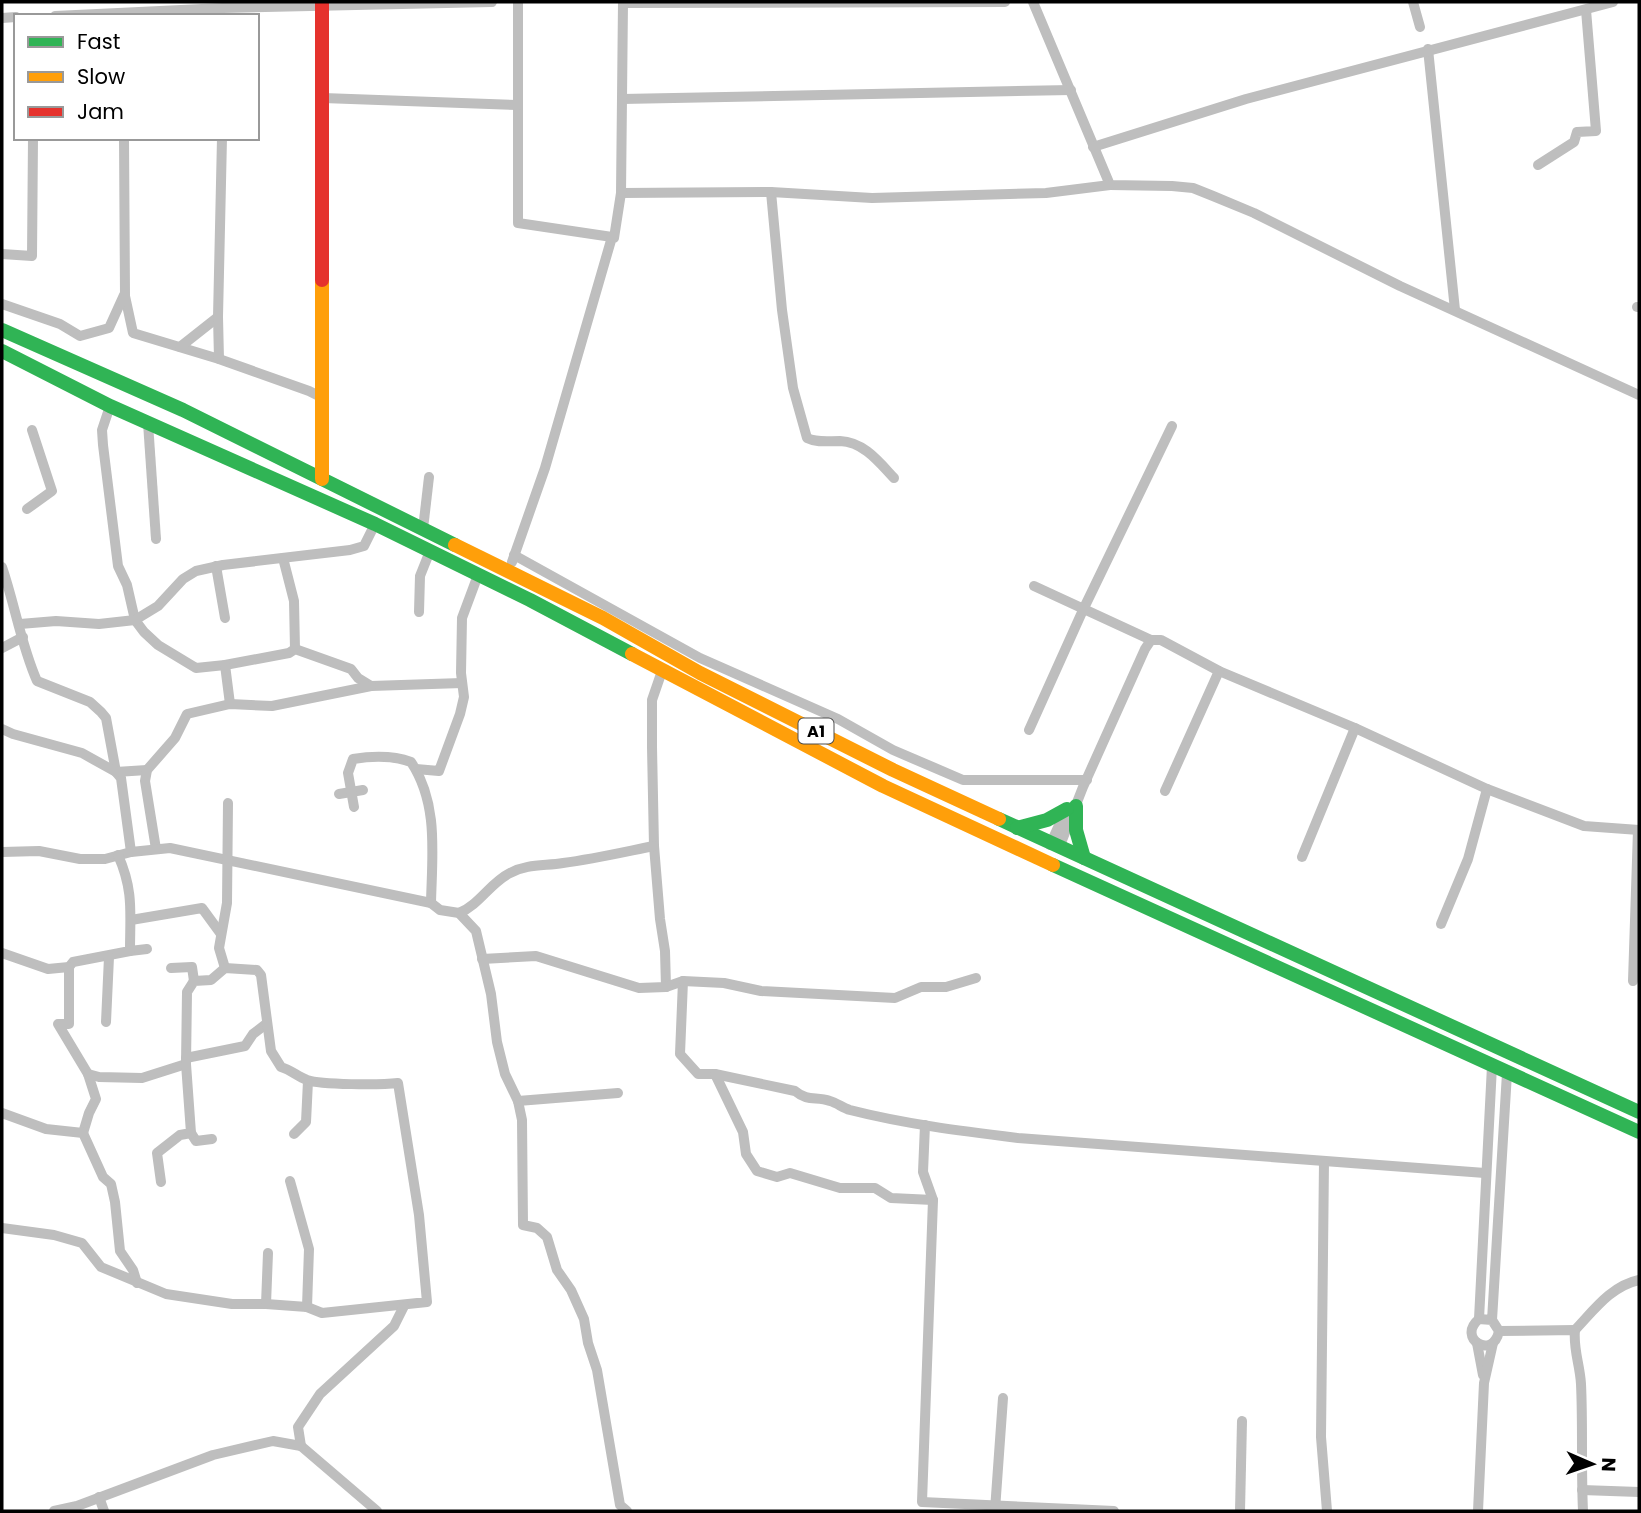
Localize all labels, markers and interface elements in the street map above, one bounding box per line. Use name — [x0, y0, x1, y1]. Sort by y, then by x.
legend — [14, 14, 259, 140]
text: Fast — [77, 27, 120, 56]
text: Slow — [77, 62, 125, 91]
text: Jam — [77, 97, 124, 126]
road number: A1 — [798, 718, 834, 744]
north arrow — [1557, 1429, 1627, 1499]
text: N — [1595, 1457, 1622, 1472]

